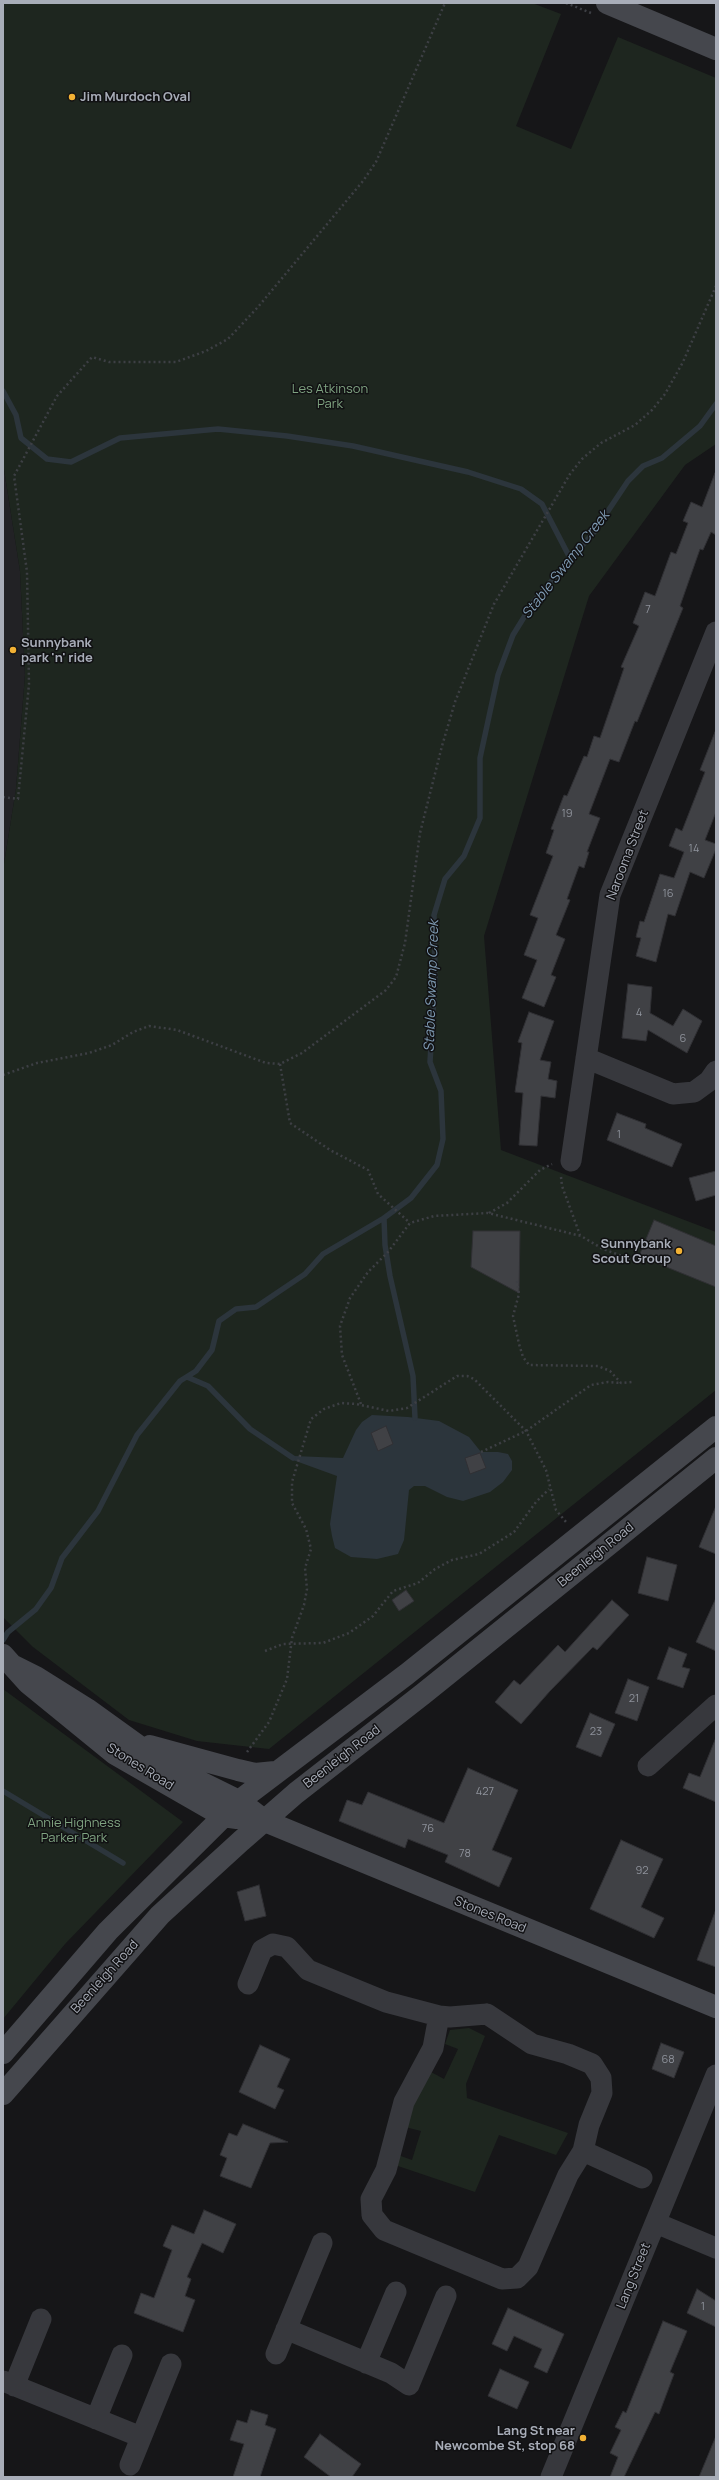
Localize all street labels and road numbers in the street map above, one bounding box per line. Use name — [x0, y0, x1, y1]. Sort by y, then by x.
street label: Narooma Street — [604, 808, 652, 902]
street label: Beenleigh Road — [555, 1520, 637, 1590]
street label: Beenleigh Road — [300, 1722, 384, 1792]
street label: Stones Road — [104, 1740, 176, 1794]
street label: Stones Road — [452, 1894, 528, 1936]
street label: Beenleigh Road — [68, 1937, 142, 2017]
street label: Lang Street — [614, 2241, 654, 2311]

